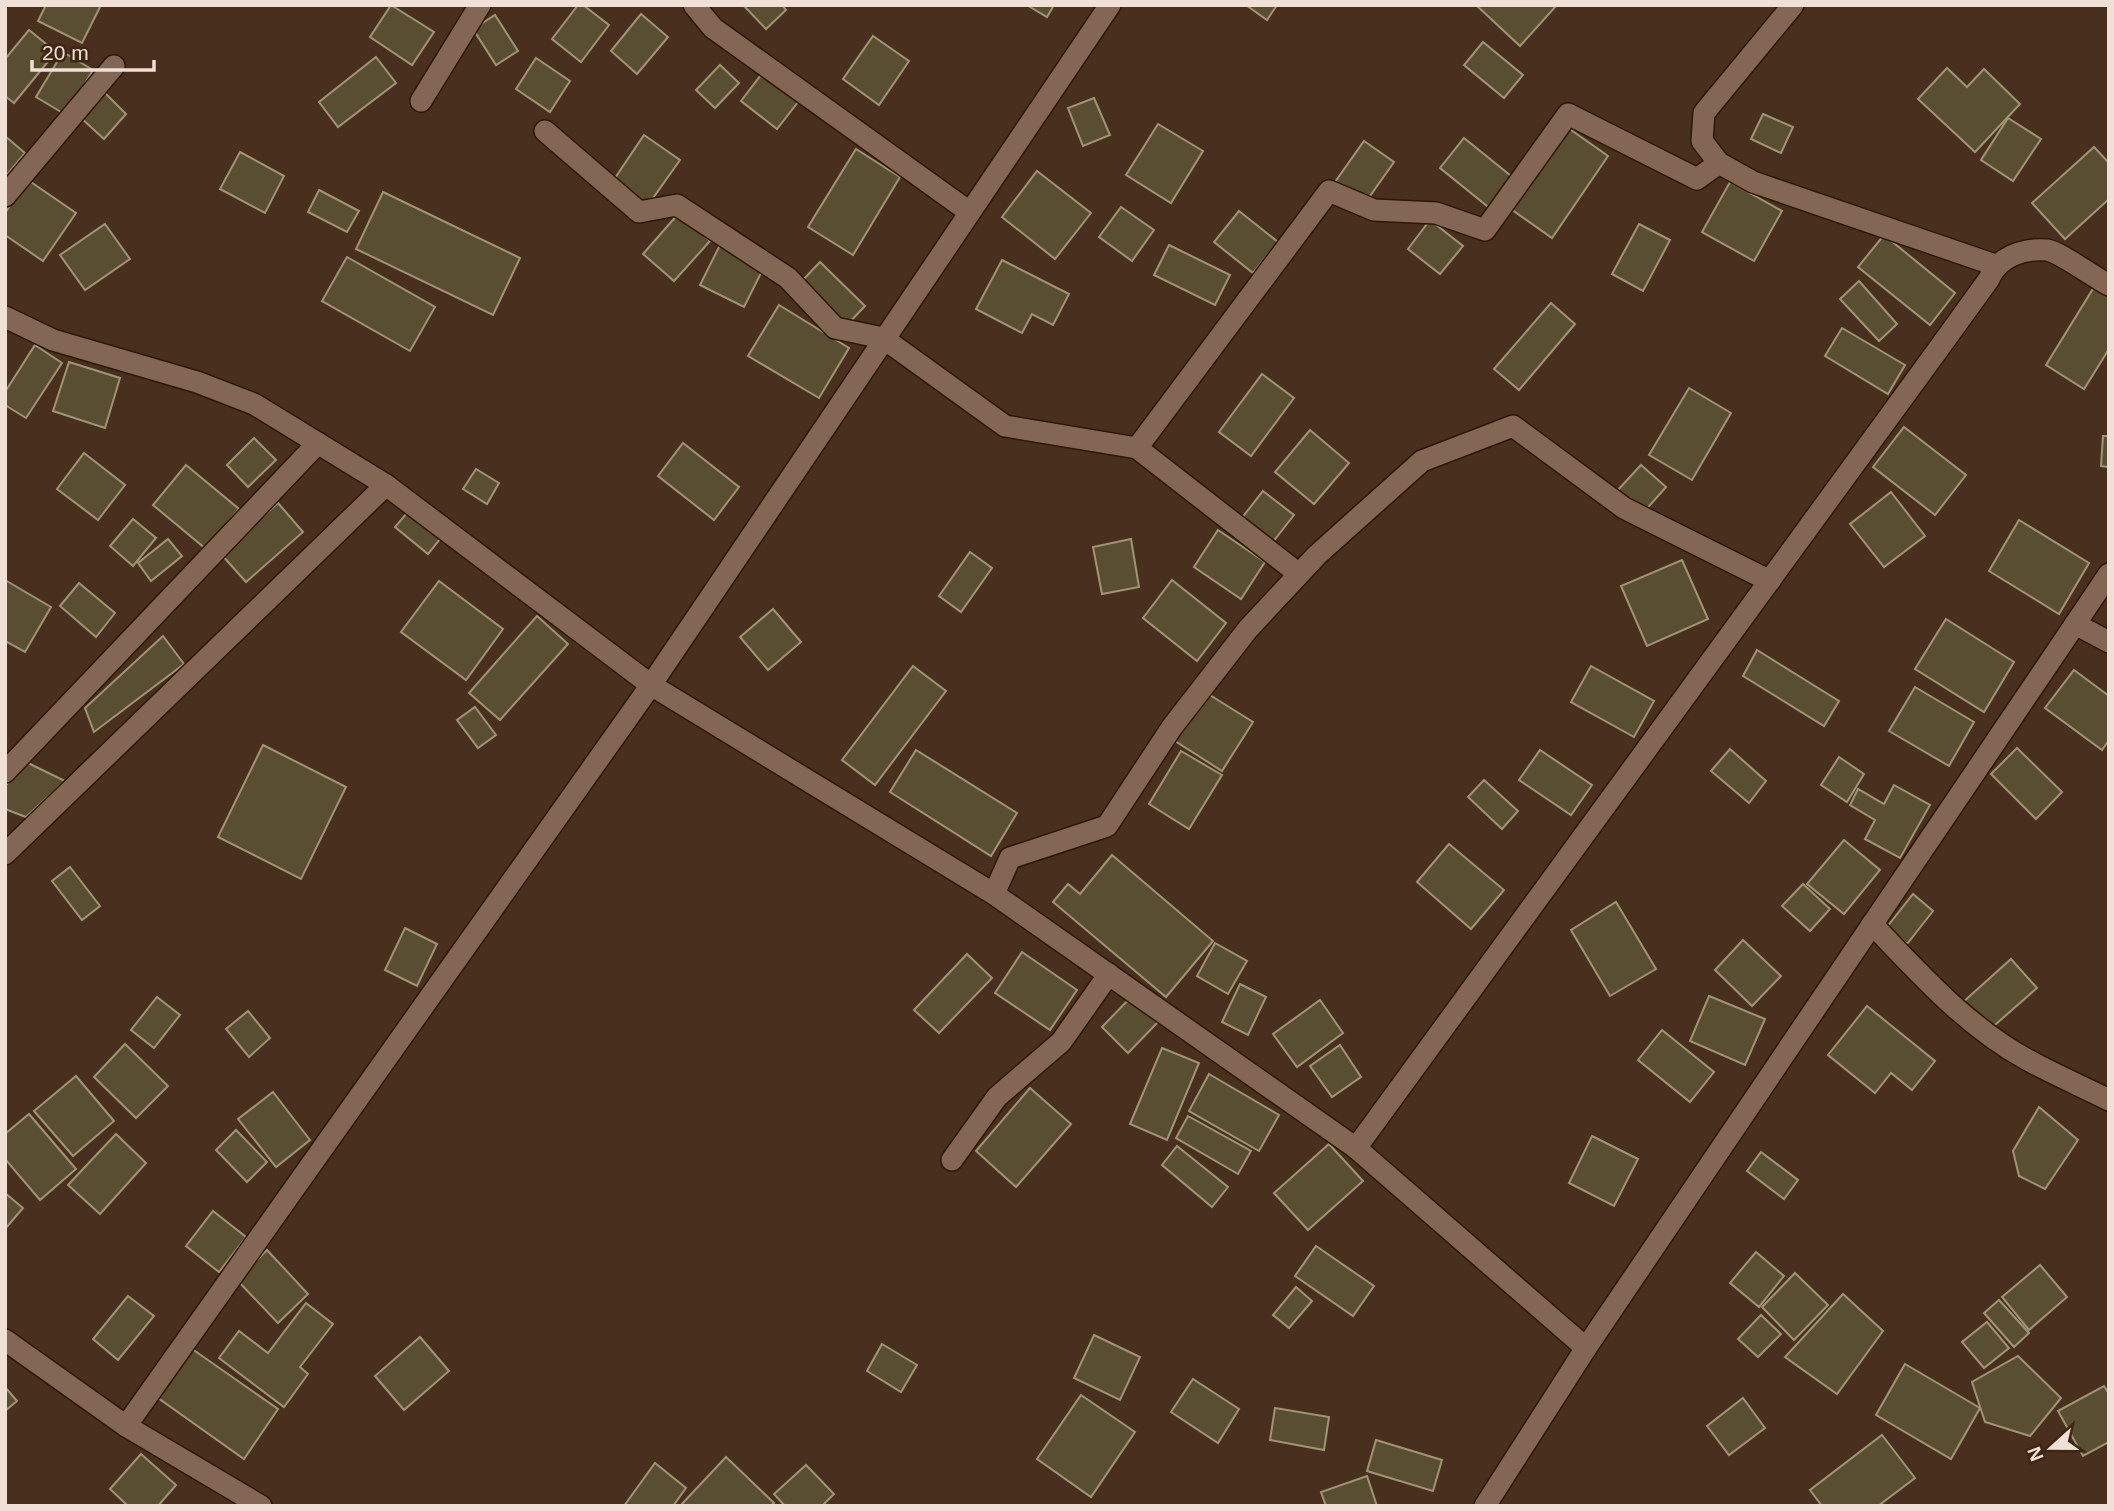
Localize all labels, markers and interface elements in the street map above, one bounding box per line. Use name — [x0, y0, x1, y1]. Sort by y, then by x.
scale bar — [32, 28, 154, 72]
text: 20 m — [42, 41, 89, 64]
north arrow — [2016, 1413, 2086, 1483]
text: N — [2023, 1444, 2048, 1464]

